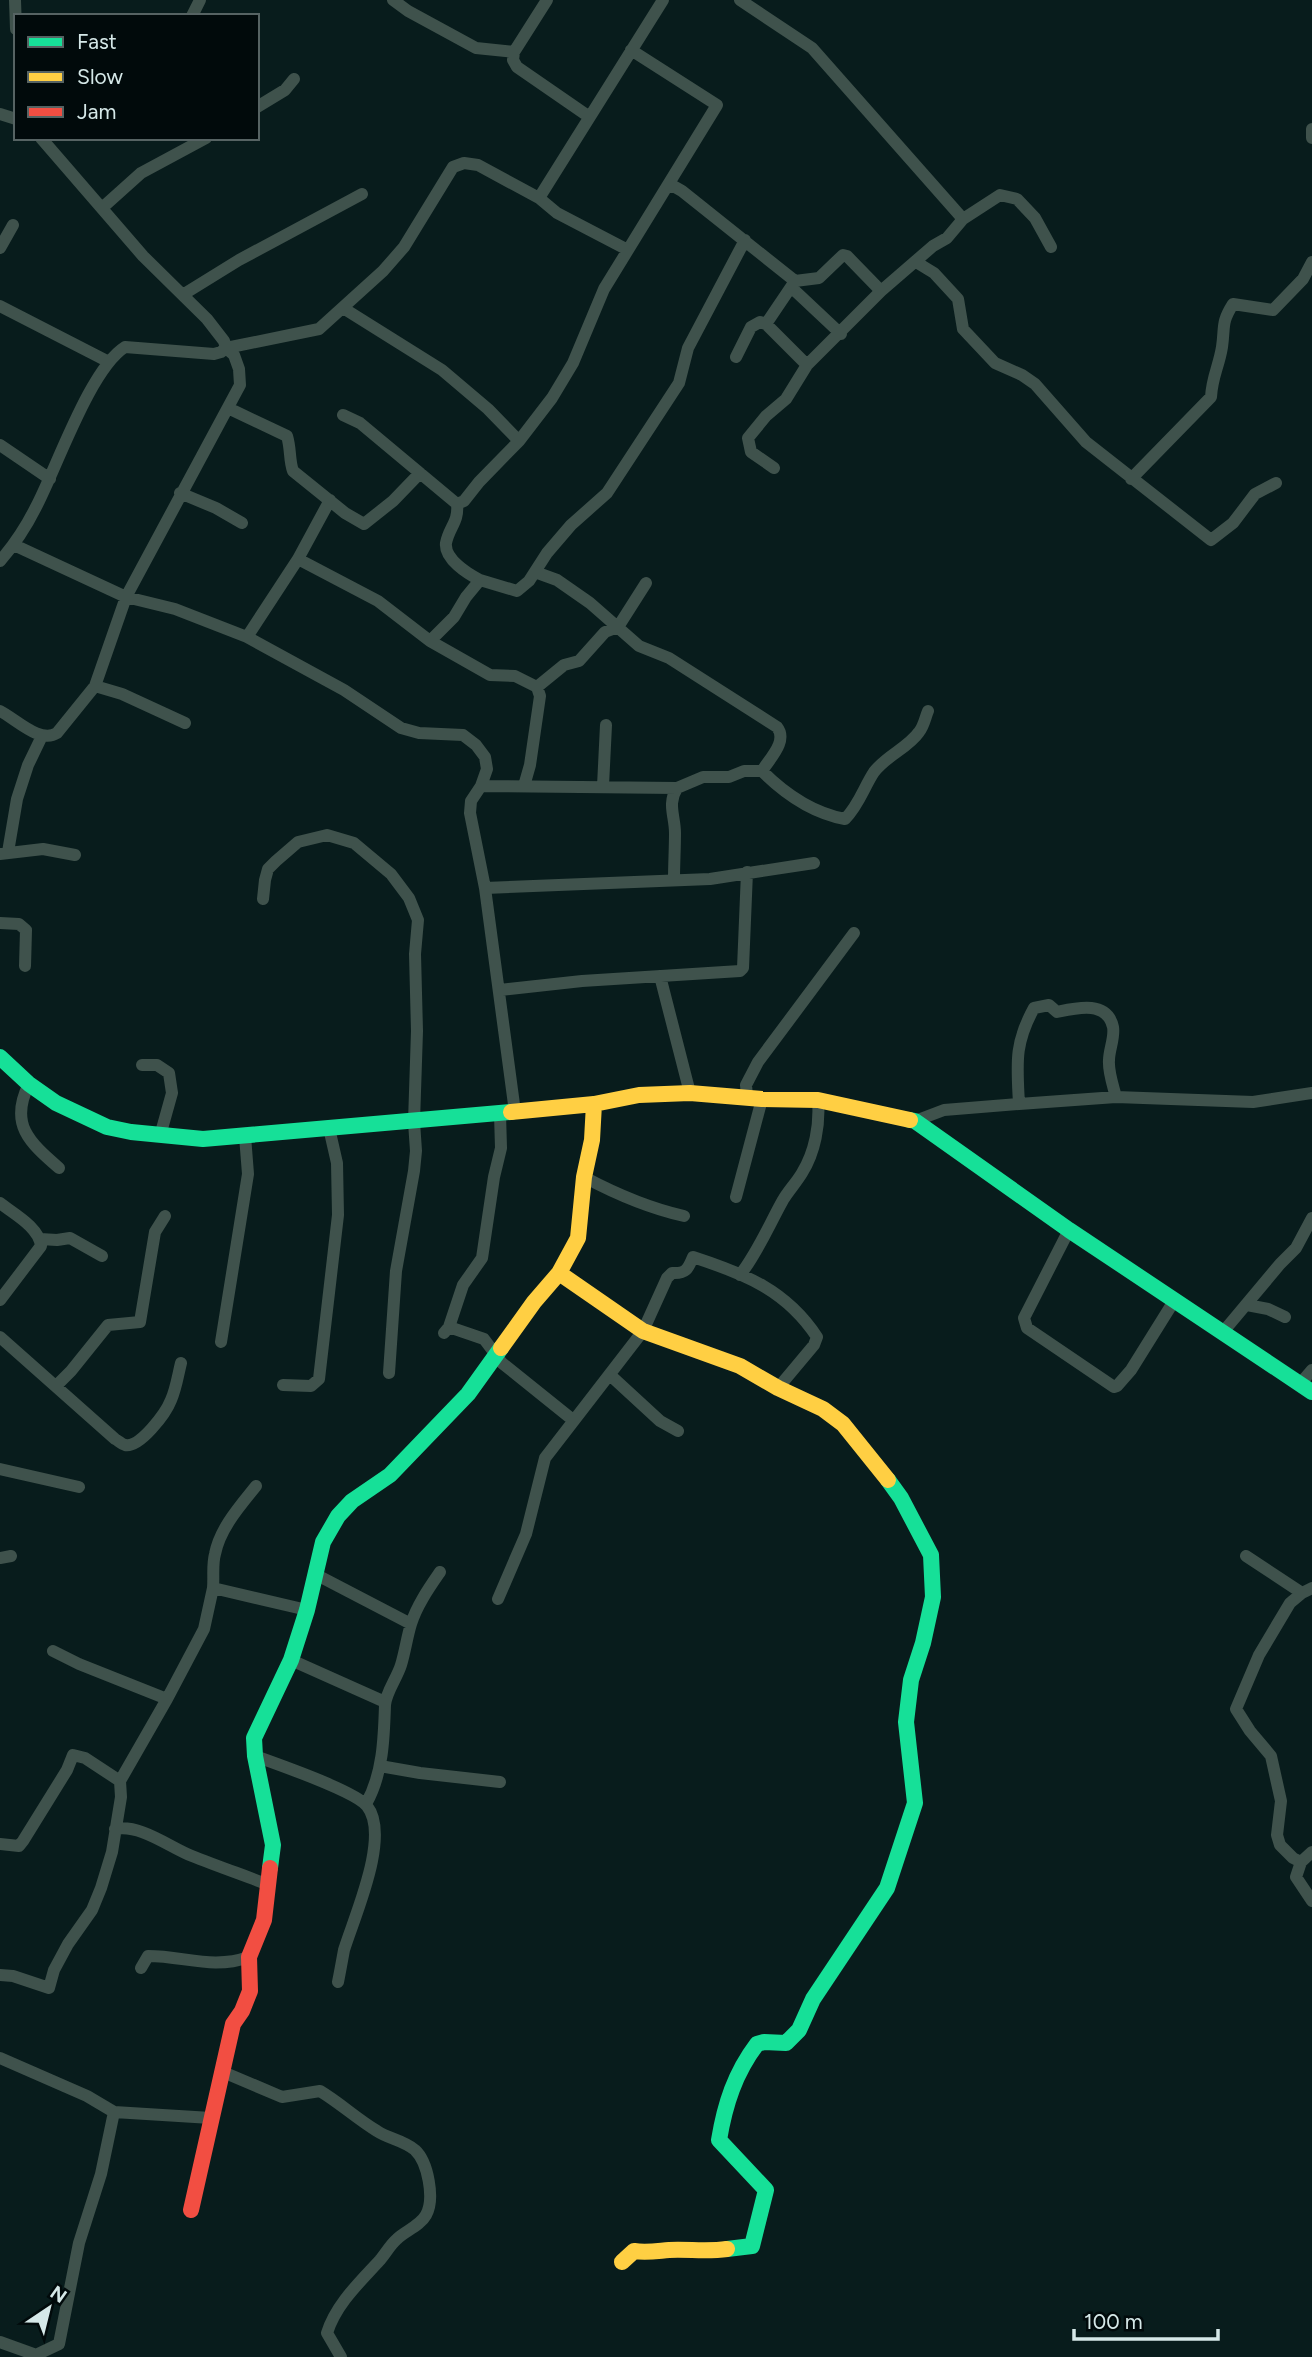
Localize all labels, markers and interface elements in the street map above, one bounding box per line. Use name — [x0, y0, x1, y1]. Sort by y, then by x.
legend — [14, 14, 259, 140]
text: Fast — [77, 29, 117, 54]
text: Slow — [77, 64, 123, 89]
text: Jam — [77, 99, 116, 124]
north arrow — [14, 2273, 84, 2343]
text: N — [46, 2281, 71, 2308]
scale bar — [1074, 2298, 1218, 2342]
text: 100 m — [1084, 2309, 1143, 2334]

